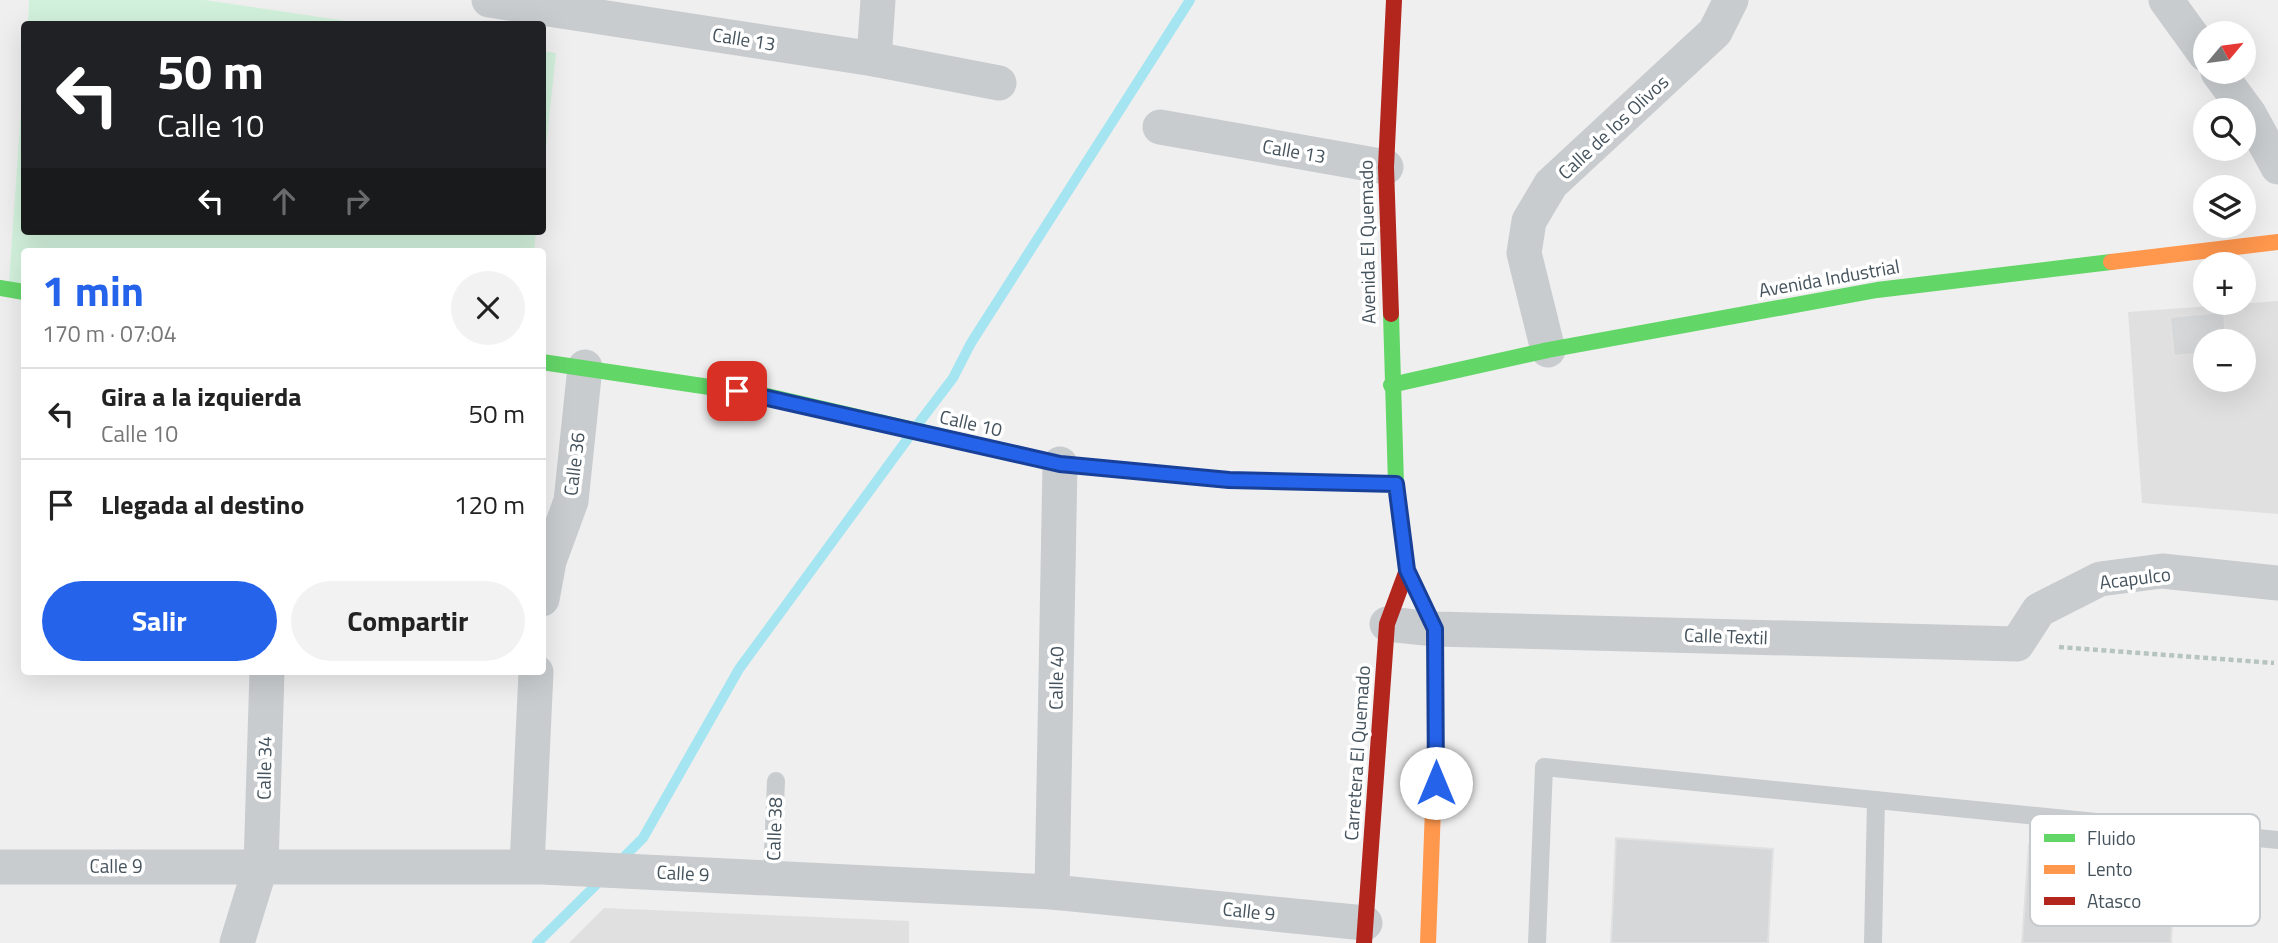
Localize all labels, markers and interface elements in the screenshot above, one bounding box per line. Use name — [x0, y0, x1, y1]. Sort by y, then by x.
street label: Calle 13 — [710, 19, 778, 58]
north arrow — [2193, 21, 2256, 84]
map controls — [2193, 21, 2256, 392]
text: 50 m — [157, 33, 264, 108]
icon: left — [42, 49, 133, 140]
street label: Calle de los Olivos — [1551, 67, 1675, 186]
button: search — [2193, 98, 2256, 161]
text: Calle 10 — [157, 101, 264, 149]
street label: Calle 13 — [1260, 131, 1328, 170]
street label: Avenida El Quemado — [1351, 160, 1382, 324]
button: layers — [2193, 175, 2256, 238]
icon: left — [192, 182, 230, 220]
icon: ahead — [265, 182, 303, 220]
icon: right — [338, 182, 376, 220]
street label: Avenida Industrial — [1756, 251, 1902, 304]
button: + — [2193, 252, 2256, 315]
text: 1 min — [42, 258, 144, 322]
button: close — [451, 271, 525, 345]
text: 170 m · 07:04 — [42, 316, 177, 351]
button: − — [2193, 329, 2256, 392]
pin — [707, 361, 767, 421]
icon: arrive — [718, 372, 756, 410]
text: Gira a la izquierda — [101, 377, 302, 416]
text: 50 m — [468, 394, 525, 433]
icon: left — [42, 395, 80, 433]
street label: Calle 10 — [937, 401, 1005, 444]
text: Calle 10 — [101, 416, 178, 451]
street label: Calle 36 — [555, 431, 592, 497]
text: Llegada al destino — [101, 485, 304, 524]
text: 120 m — [454, 485, 525, 524]
icon: arrive — [42, 486, 80, 524]
street label: Acapulco — [2098, 559, 2172, 596]
button: Salir — [42, 581, 277, 661]
button: Compartir — [291, 581, 525, 661]
street label: Calle Textil — [1684, 620, 1768, 651]
street label: Calle 40 — [1040, 646, 1071, 710]
street label: Carretera El Quemado — [1336, 664, 1377, 842]
street label: Calle 34 — [248, 736, 279, 800]
position arrow — [1399, 746, 1473, 820]
street label: Calle 38 — [758, 796, 789, 861]
legend — [2030, 814, 2260, 926]
text: Fluido — [2087, 823, 2136, 852]
street label: Calle 9 — [89, 851, 143, 880]
text: Lento — [2087, 854, 2132, 883]
street label: Calle 9 — [656, 857, 710, 888]
text: Atasco — [2087, 886, 2141, 915]
street label: Calle 9 — [1221, 893, 1277, 928]

